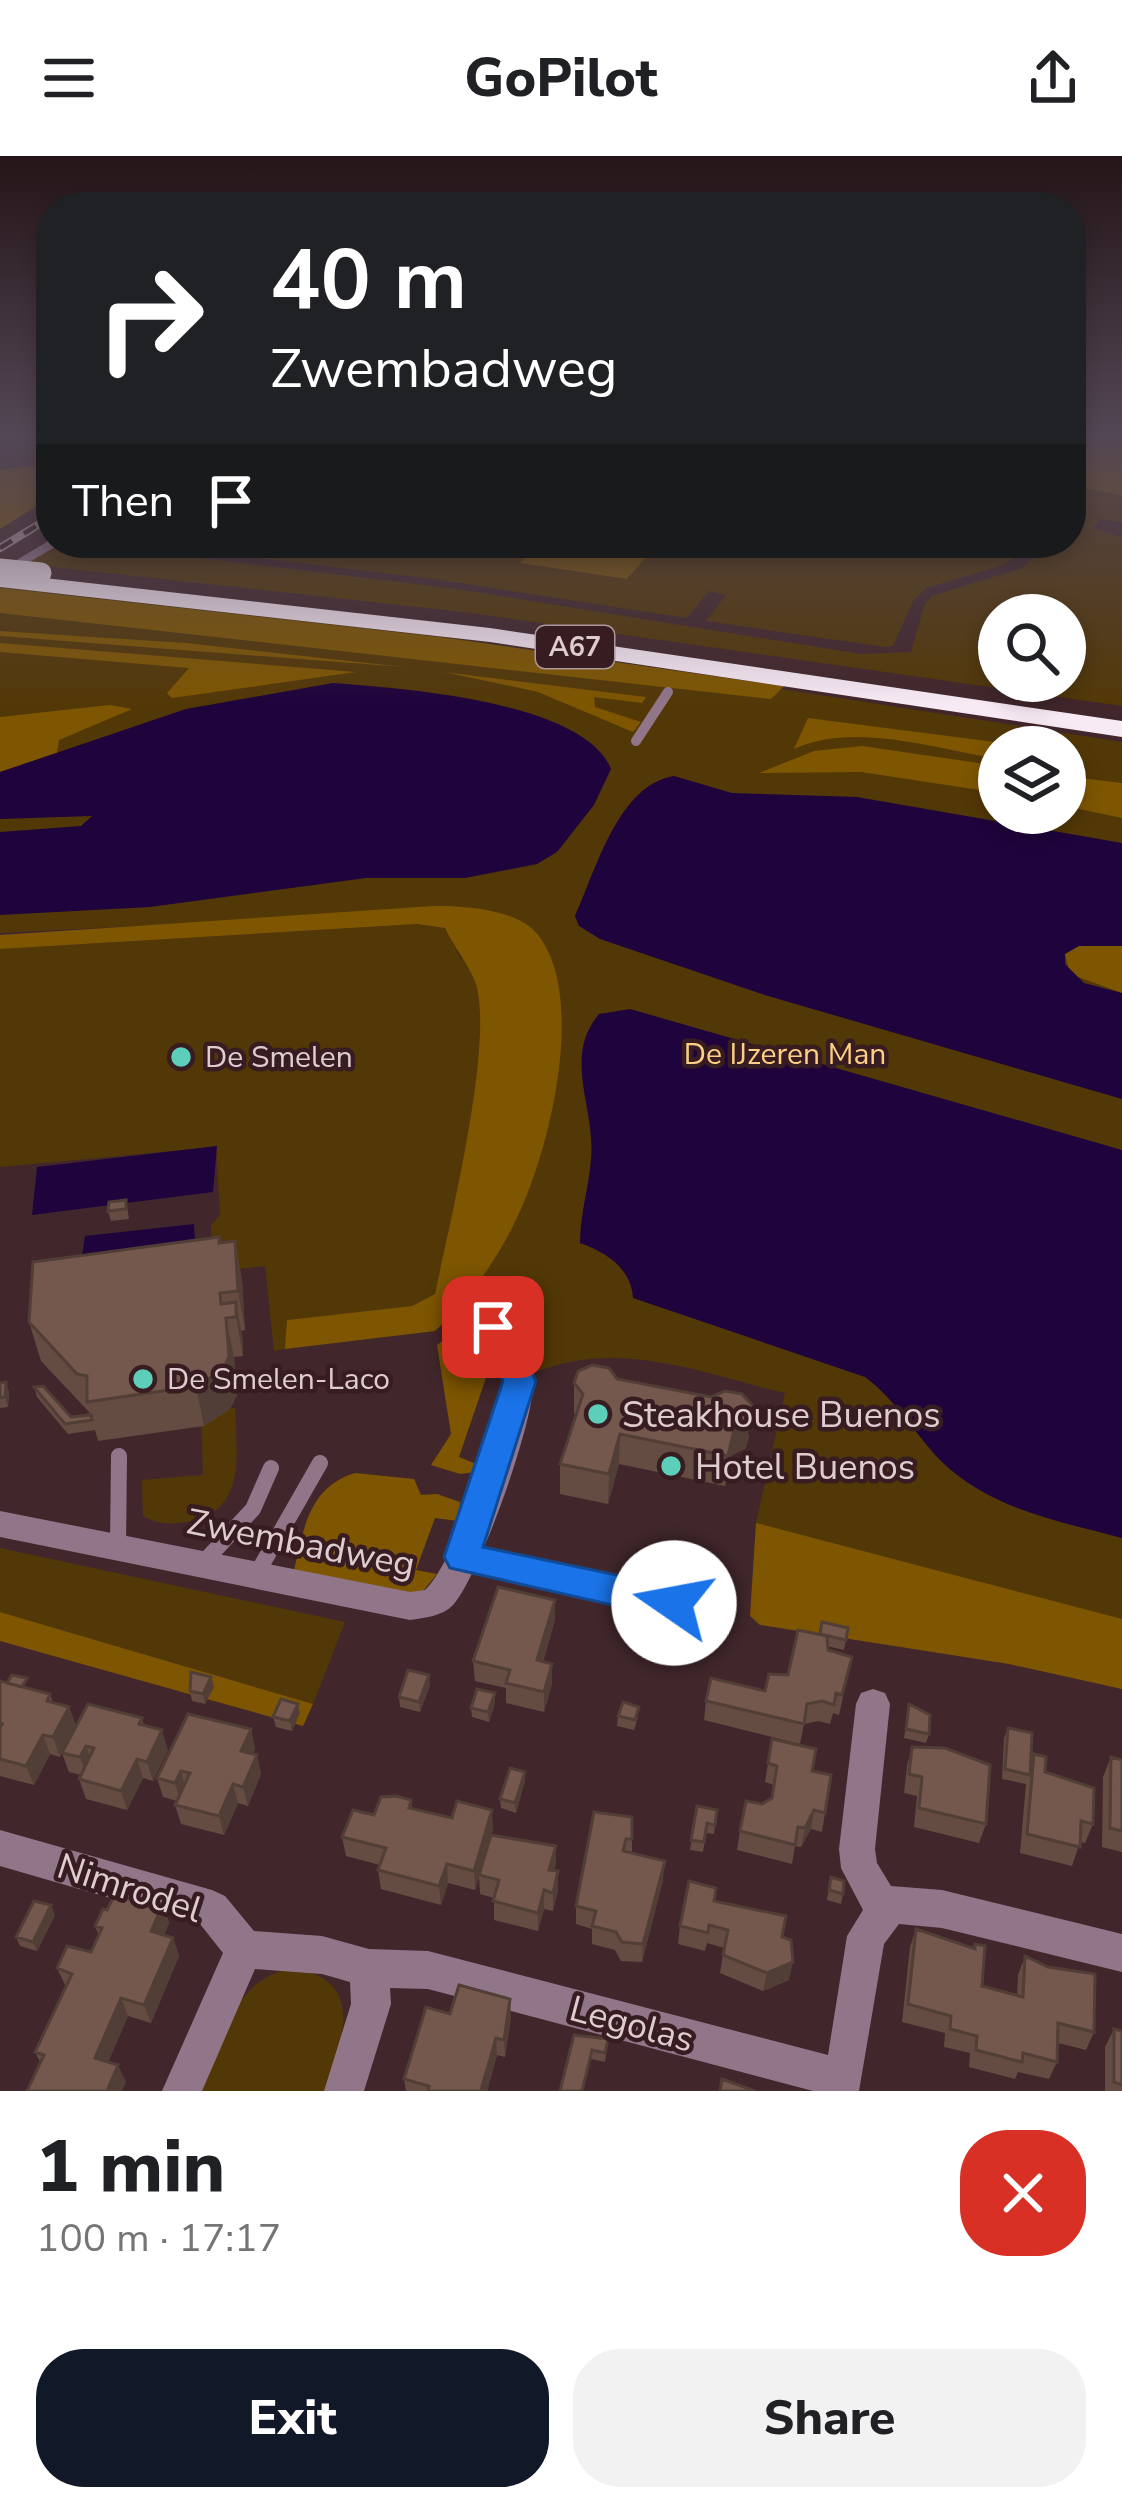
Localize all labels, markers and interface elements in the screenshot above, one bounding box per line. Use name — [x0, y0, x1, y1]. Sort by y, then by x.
text: GoPilot — [464, 41, 658, 115]
icon: menu — [36, 45, 102, 111]
icon: share — [1020, 45, 1086, 111]
text: 40 m — [270, 223, 467, 338]
icon: right — [72, 240, 228, 396]
text: Zwembadweg — [270, 332, 617, 406]
icon: arrive — [198, 468, 264, 534]
text: Then — [72, 471, 174, 532]
map controls — [978, 594, 1086, 834]
button: search — [978, 594, 1086, 702]
road number: A67 — [536, 626, 614, 668]
button: layers — [978, 726, 1086, 834]
park label: De IJzeren Man — [684, 1034, 886, 1075]
place label: De Smelen — [205, 1037, 353, 1078]
marker: De Smelen — [168, 1044, 194, 1070]
pin — [442, 1276, 544, 1378]
icon: arrive — [460, 1294, 526, 1360]
place label: De Smelen-Laco — [167, 1359, 390, 1400]
marker: De Smelen-Laco — [130, 1366, 156, 1392]
place label: Steakhouse Buenos — [622, 1391, 941, 1440]
marker: Steakhouse Buenos — [585, 1401, 611, 1427]
place label: Hotel Buenos — [695, 1443, 915, 1492]
marker: Hotel Buenos — [658, 1453, 684, 1479]
street label: Zwembadweg — [182, 1497, 419, 1590]
position arrow — [611, 1540, 737, 1666]
street label: Nimrodel — [51, 1842, 208, 1935]
street label: Legolas — [564, 1984, 699, 2065]
text: 1 min — [36, 2118, 225, 2216]
button: close — [960, 2130, 1086, 2256]
text: 100 m · 17:17 — [36, 2212, 281, 2265]
button: Exit — [36, 2349, 549, 2487]
button: Share — [573, 2349, 1086, 2487]

